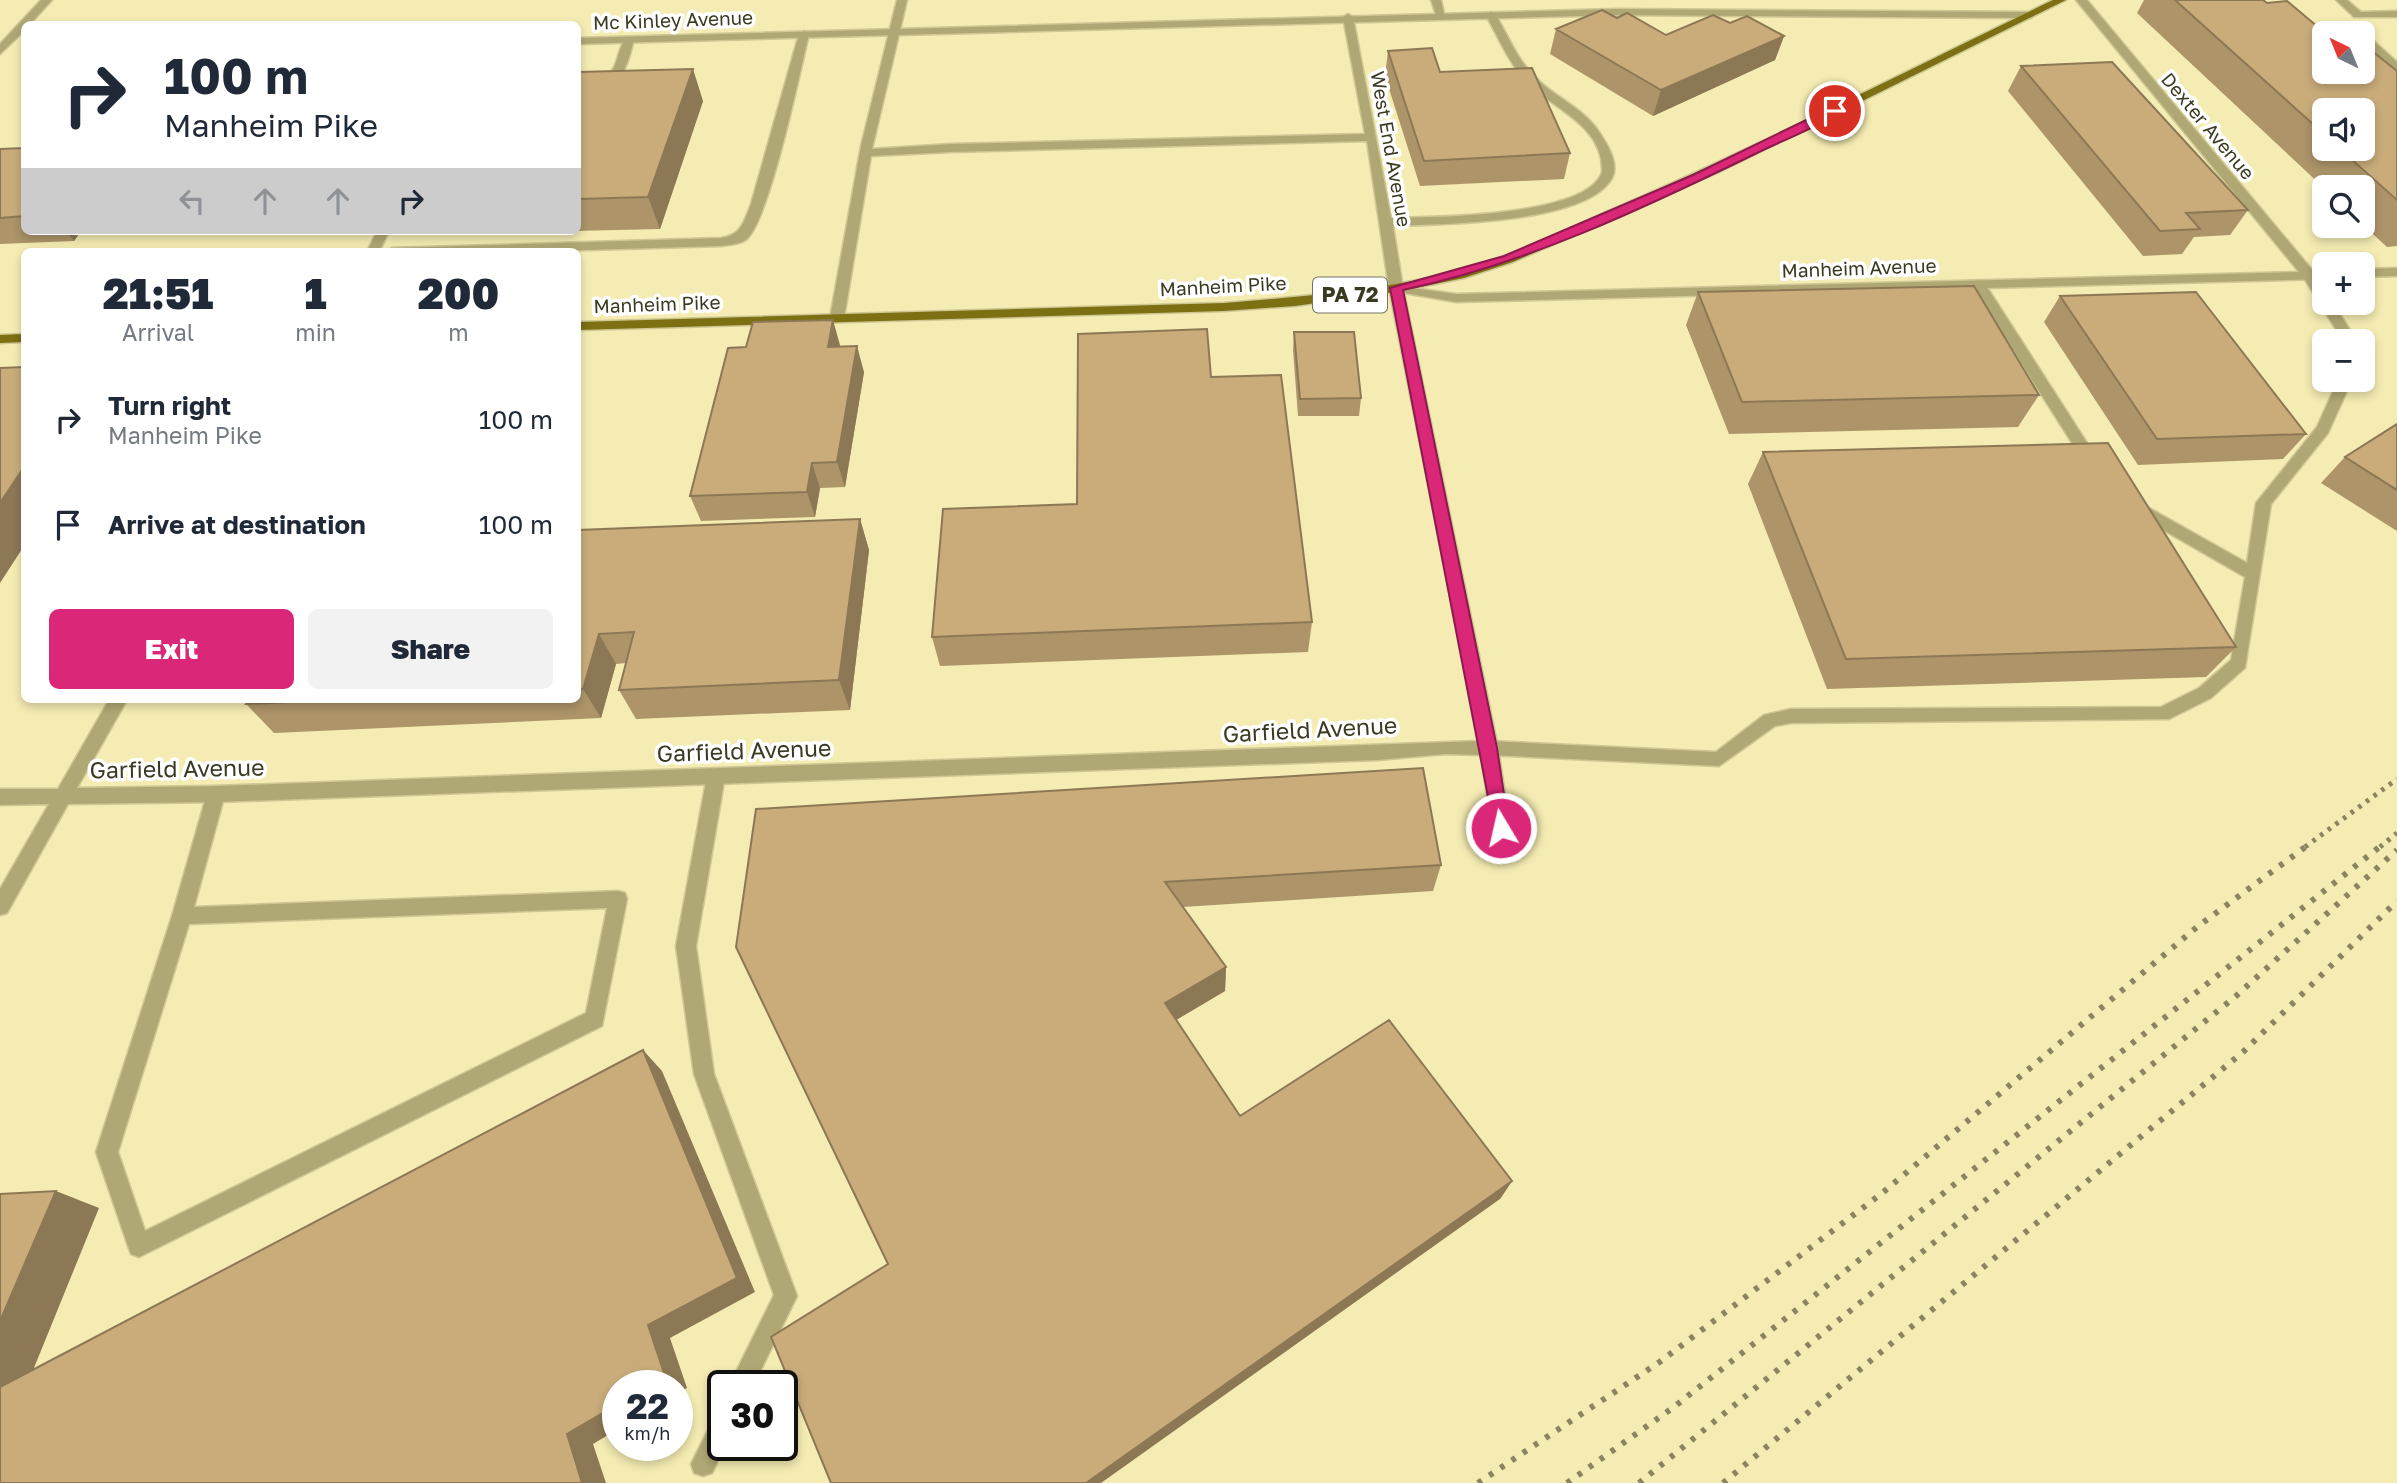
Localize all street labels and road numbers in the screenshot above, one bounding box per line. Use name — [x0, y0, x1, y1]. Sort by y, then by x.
street label: Mc Kinley Avenue — [592, 5, 753, 34]
street label: Dexter Avenue — [2157, 67, 2260, 184]
street label: West End Avenue — [1366, 69, 1417, 229]
street label: Manheim Avenue — [1781, 253, 1937, 282]
street label: Manheim Pike — [1159, 271, 1287, 300]
road number: PA 72 — [1313, 278, 1387, 312]
street label: Manheim Pike — [593, 290, 721, 317]
street label: Garfield Avenue — [1222, 710, 1398, 748]
street label: Garfield Avenue — [656, 733, 832, 767]
street label: Garfield Avenue — [89, 752, 265, 784]

